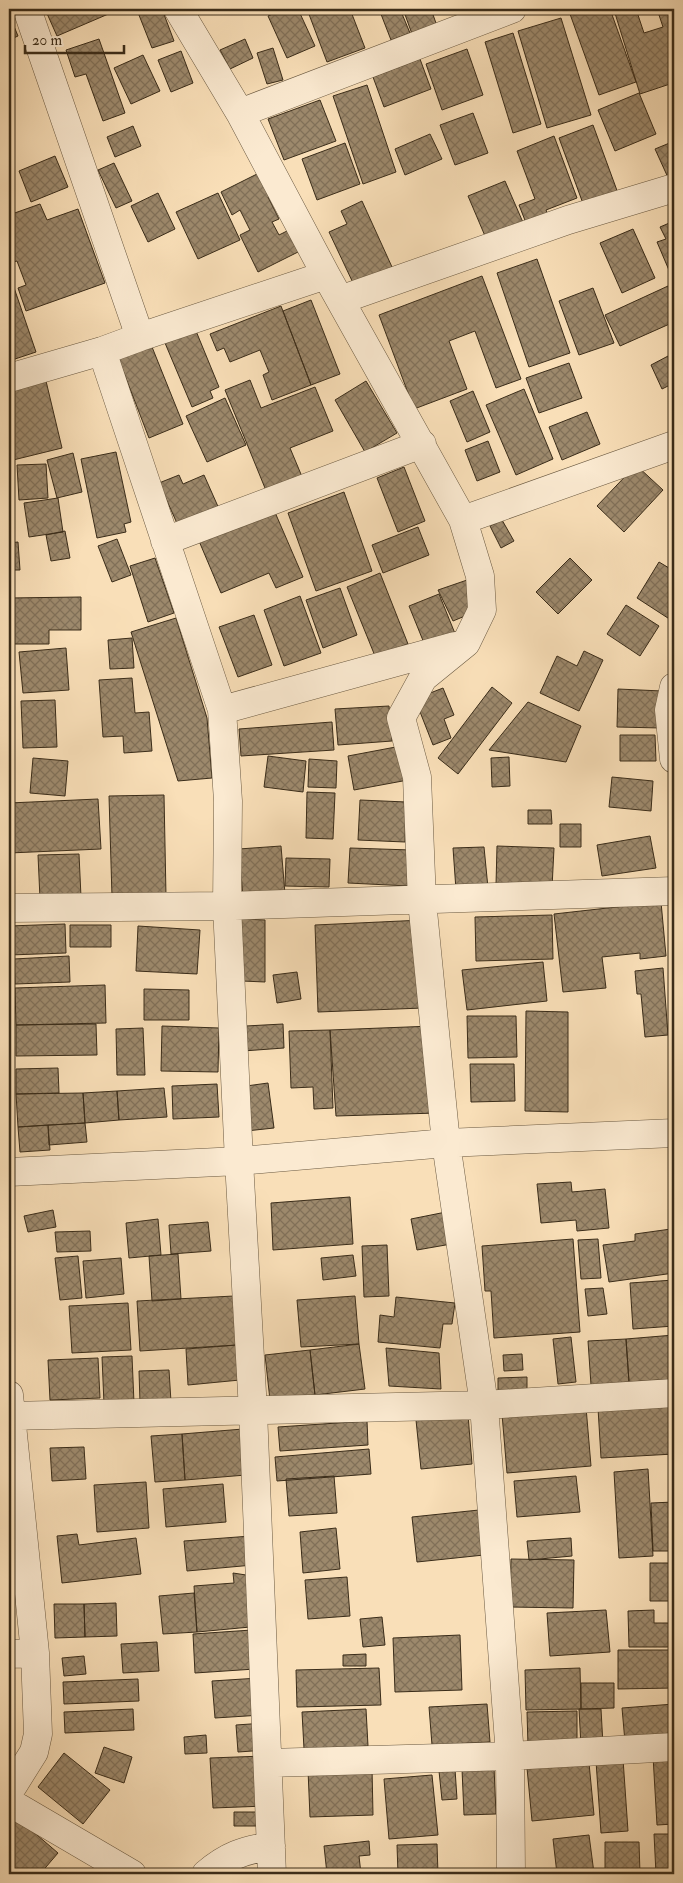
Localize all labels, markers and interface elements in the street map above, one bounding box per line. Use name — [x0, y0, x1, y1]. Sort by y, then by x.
scale bar — [25, 22, 124, 54]
text: 20 m — [32, 31, 62, 50]

